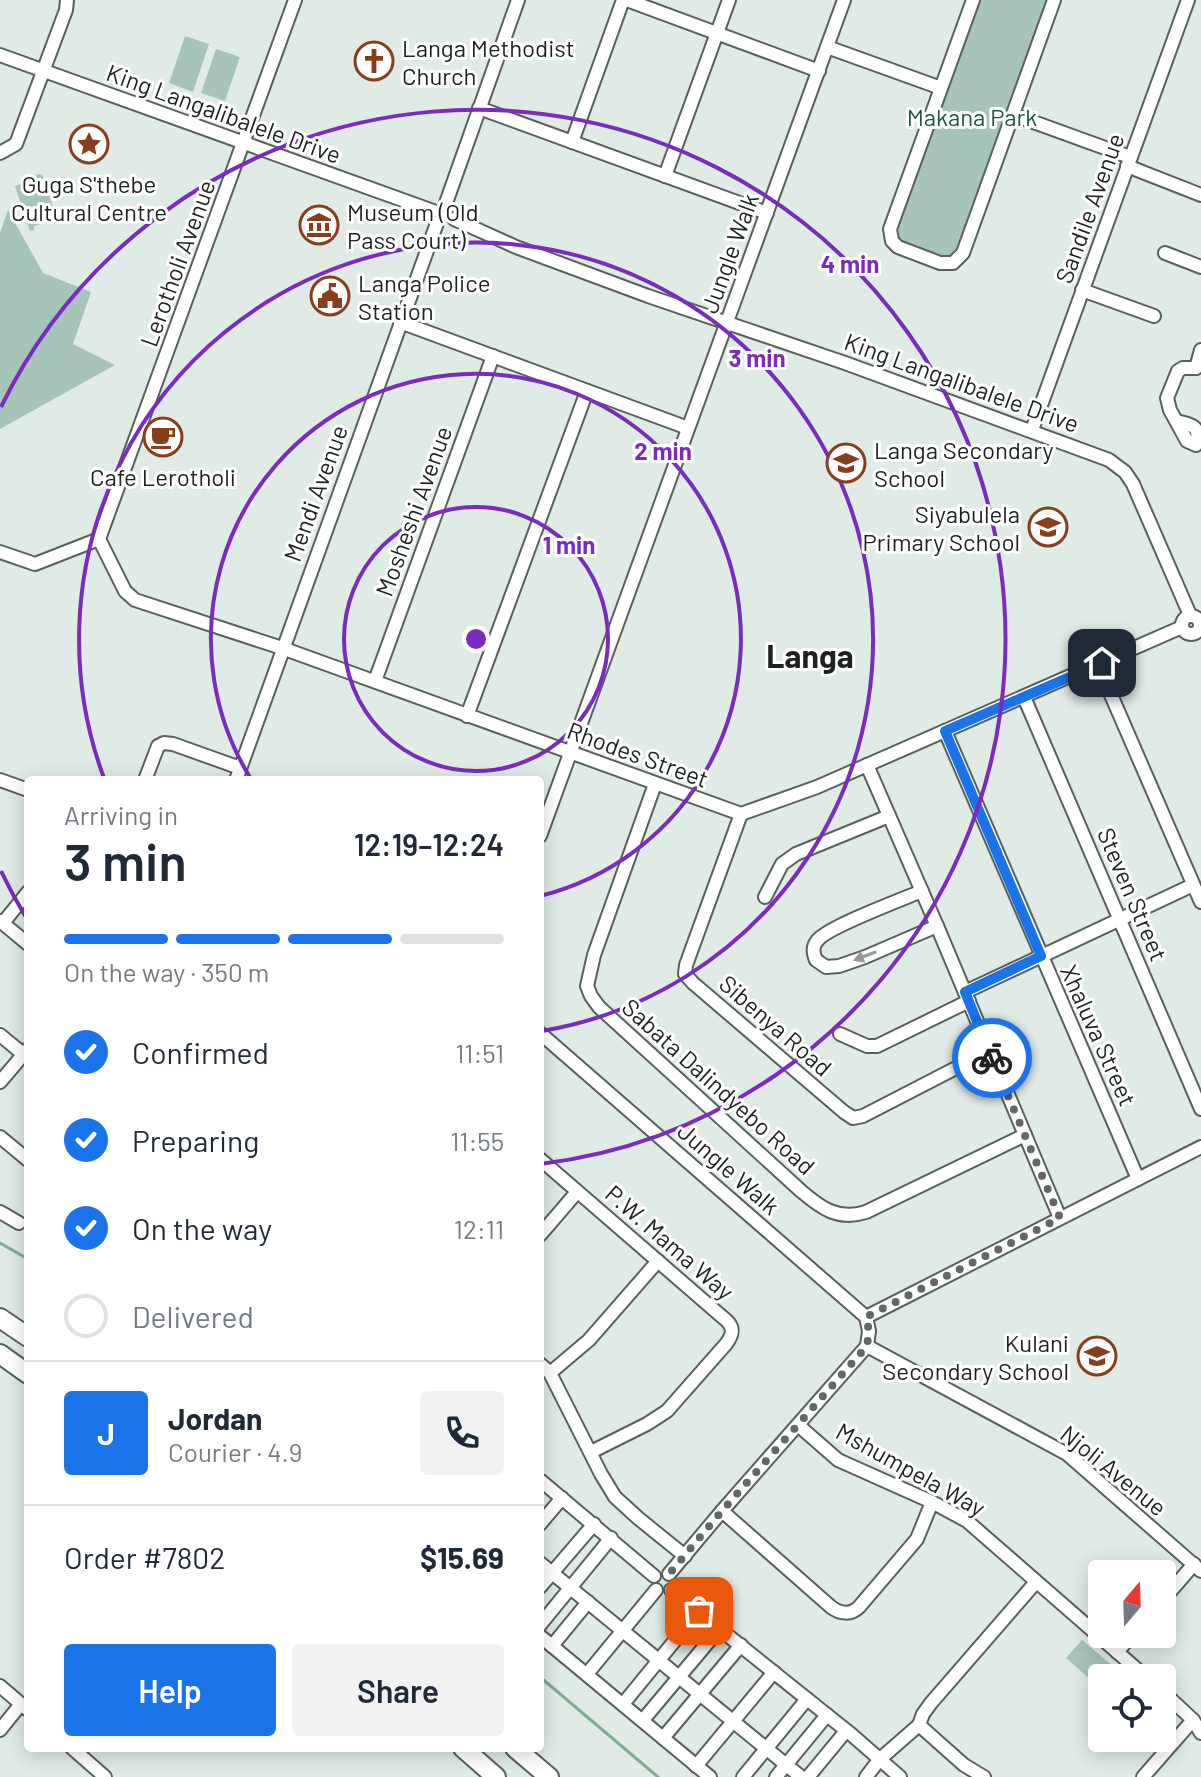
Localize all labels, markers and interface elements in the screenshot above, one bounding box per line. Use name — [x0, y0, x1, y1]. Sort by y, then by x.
place label: Langa Methodist Church — [402, 33, 575, 90]
church icon: Langa Methodist Church — [353, 40, 395, 82]
street label: King Langalibalele Drive — [103, 57, 345, 169]
park label: Makana Park — [907, 102, 1037, 131]
place icon: Guga S'thebe Cultural Centre — [68, 123, 110, 165]
street label: Sandile Avenue — [1048, 129, 1130, 287]
place label: Guga S'thebe Cultural Centre — [11, 169, 167, 226]
street label: Lerotholi Avenue — [133, 176, 221, 350]
street label: Jungle Walk — [694, 189, 764, 317]
place label: Museum (Old Pass Court) — [347, 197, 479, 254]
museum icon: Museum (Old Pass Court) — [298, 204, 340, 246]
text: 4 min — [821, 249, 879, 278]
place label: Langa Police Station — [358, 268, 490, 325]
public building icon: Langa Police Station — [309, 275, 351, 317]
street label: King Langalibalele Drive — [841, 326, 1083, 438]
text: 3 min — [728, 343, 786, 372]
cafe icon: Cafe Lerotholi — [142, 416, 184, 458]
street label: Mendi Avenue — [277, 421, 353, 565]
street label: Mosheshi Avenue — [369, 422, 457, 600]
place label: Langa Secondary School — [874, 435, 1054, 492]
text: 2 min — [634, 436, 692, 465]
school or university icon: Langa Secondary School — [825, 442, 867, 484]
place label: Cafe Lerotholi — [90, 462, 236, 491]
place label: Siyabulela Primary School — [863, 499, 1020, 556]
school or university icon: Siyabulela Primary School — [1027, 506, 1069, 548]
text: 1 min — [543, 530, 595, 559]
centre of rings — [462, 625, 490, 653]
pin — [1068, 629, 1136, 697]
district label: Langa — [766, 636, 854, 674]
icon: home — [1080, 641, 1124, 685]
street label: Rhodes Street — [563, 715, 713, 793]
text: Arriving in — [64, 799, 178, 830]
street label: Steven Street — [1092, 823, 1174, 965]
text: 12:19–12:24 — [354, 826, 504, 862]
text: 3 min — [64, 829, 187, 891]
one-way arrow — [853, 950, 877, 963]
text: On the way · 350 m — [64, 956, 269, 987]
street label: Xhaluva Street — [1055, 960, 1143, 1110]
street label: Sibenya Road — [714, 968, 838, 1082]
street label: Sabata Dalindyebo Road — [617, 992, 821, 1180]
courier — [952, 1018, 1032, 1098]
icon: check — [64, 1030, 108, 1074]
text: Confirmed — [132, 1034, 269, 1070]
icon: bike — [970, 1036, 1014, 1080]
text: 11:51 — [455, 1037, 504, 1068]
street label: Jungle Walk — [672, 1116, 786, 1220]
icon: check — [64, 1118, 108, 1162]
text: Preparing — [132, 1122, 259, 1158]
text: 11:55 — [450, 1125, 504, 1156]
street label: P.W. Mama Way — [600, 1178, 740, 1306]
icon: check — [64, 1206, 108, 1250]
text: On the way — [132, 1210, 272, 1246]
text: 12:11 — [454, 1213, 504, 1244]
text: Delivered — [132, 1298, 254, 1334]
place label: Kulani Secondary School — [882, 1328, 1069, 1385]
school or university icon: Kulani Secondary School — [1076, 1335, 1118, 1377]
button: phone — [420, 1391, 504, 1475]
text: Jordan — [168, 1400, 263, 1436]
text: J — [97, 1415, 115, 1451]
street label: Mshumpela Way — [831, 1416, 991, 1522]
street label: Njoli Avenue — [1055, 1418, 1173, 1522]
text: Courier · 4.9 — [168, 1436, 302, 1467]
text: Order #7802 — [64, 1539, 225, 1575]
text: $15.69 — [420, 1539, 504, 1575]
north arrow — [1088, 1560, 1176, 1648]
map controls — [1088, 1560, 1176, 1752]
pin — [665, 1577, 733, 1645]
icon: bag — [677, 1589, 721, 1633]
button: Help — [64, 1644, 276, 1736]
button: Share — [292, 1644, 504, 1736]
button: locate — [1088, 1664, 1176, 1752]

